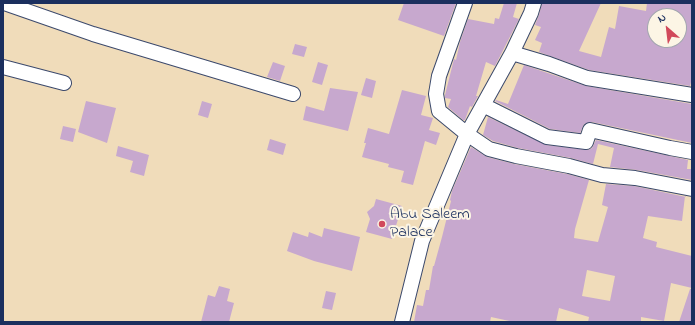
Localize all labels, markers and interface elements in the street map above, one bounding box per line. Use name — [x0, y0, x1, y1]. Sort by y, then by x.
north arrow — [647, 8, 687, 48]
text: N — [655, 9, 669, 27]
place label: Abu Saleem Palace — [390, 205, 470, 243]
marker: Abu Saleem Palace — [377, 219, 387, 229]

